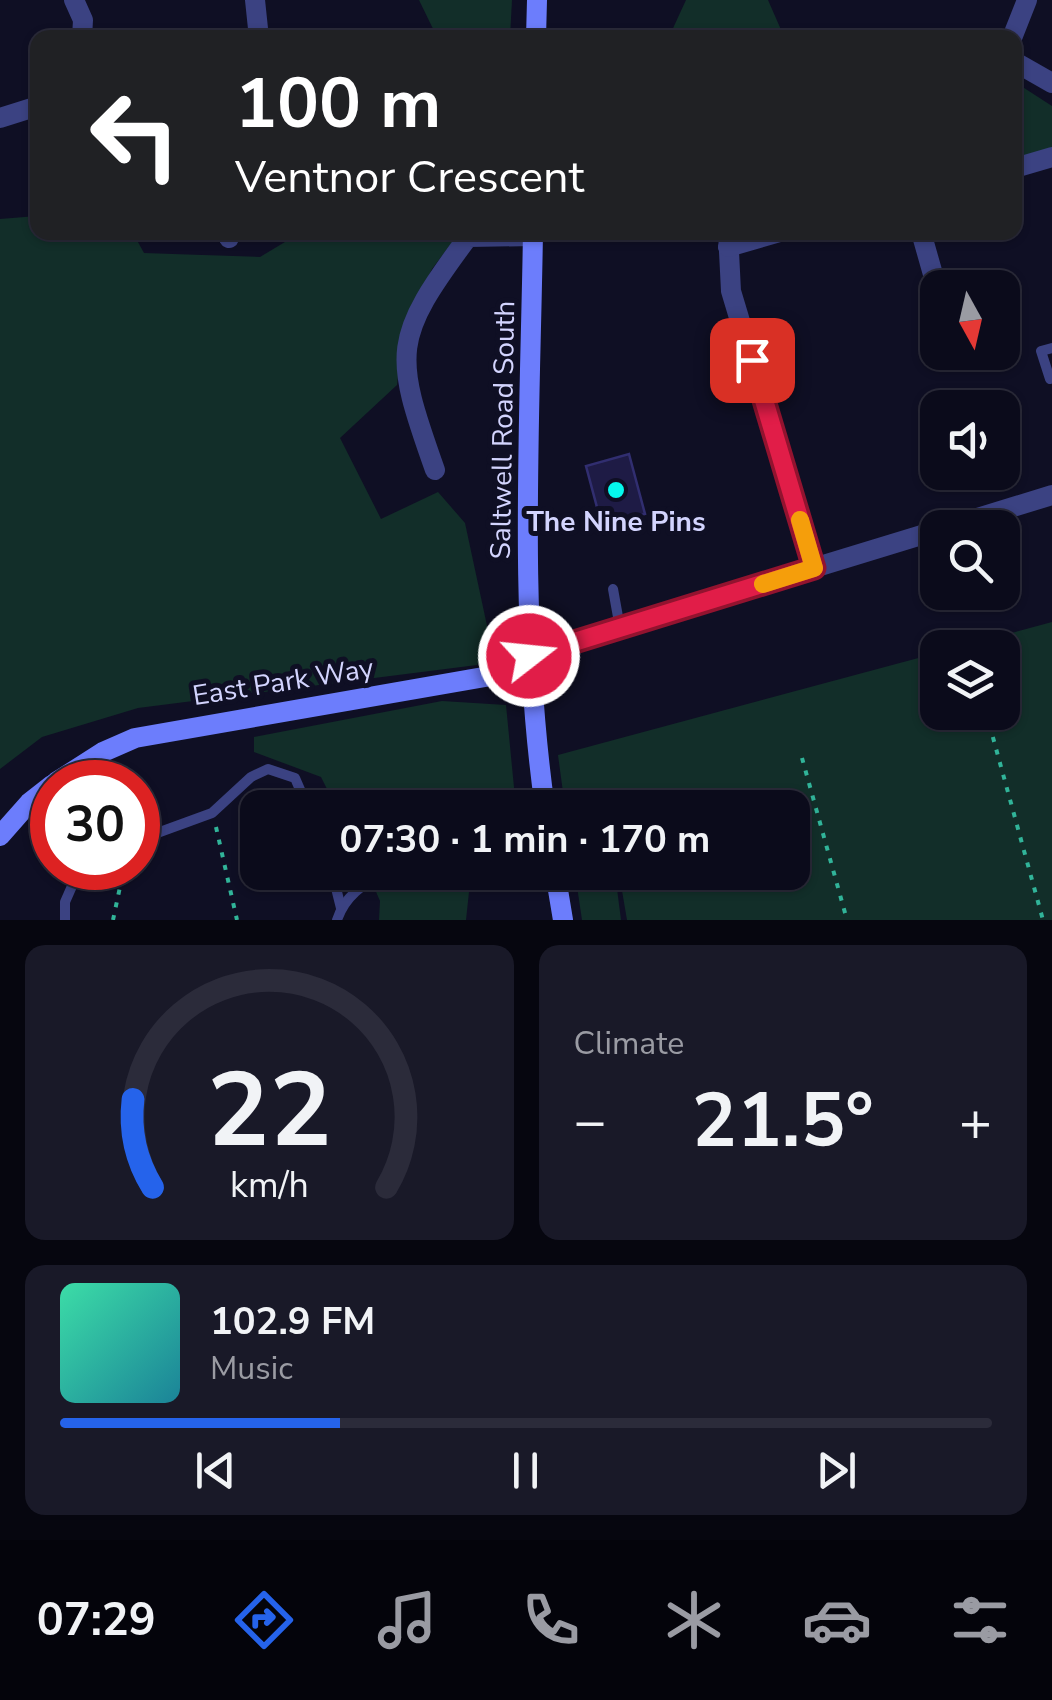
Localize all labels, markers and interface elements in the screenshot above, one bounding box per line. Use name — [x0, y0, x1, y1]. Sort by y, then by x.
text: 100 m — [235, 56, 441, 152]
icon: left — [70, 70, 200, 200]
text: Ventnor Crescent — [235, 147, 584, 208]
north arrow — [920, 270, 1020, 370]
map controls — [920, 270, 1020, 730]
street label: Saltwell Road South — [482, 300, 524, 560]
pin — [710, 318, 795, 403]
icon: arrive — [725, 333, 780, 388]
button: sound — [920, 390, 1020, 490]
marker: The Nine Pins — [605, 479, 627, 501]
place label: The Nine Pins — [526, 503, 706, 541]
button: search — [920, 510, 1020, 610]
position arrow — [477, 604, 581, 708]
button: layers — [920, 630, 1020, 730]
street label: East Park Way — [190, 649, 377, 715]
speed limit sign: 30 — [30, 760, 160, 890]
text: 07:30 · 1 min · 170 m — [340, 814, 710, 865]
text: Climate — [574, 1022, 684, 1065]
text: 22 — [207, 1040, 332, 1182]
text: 21.5° — [692, 1070, 874, 1172]
text: − — [574, 1084, 607, 1159]
text: + — [959, 1084, 992, 1159]
text: km/h — [230, 1161, 309, 1210]
text: 102.9 FM — [210, 1296, 375, 1347]
text: Music — [210, 1347, 293, 1390]
icon: previous — [188, 1443, 243, 1498]
icon: pause — [498, 1443, 553, 1498]
icon: next — [809, 1443, 864, 1498]
icon: directions — [229, 1585, 299, 1655]
icon: music — [372, 1585, 442, 1655]
icon: phone — [516, 1585, 586, 1655]
icon: climate — [659, 1585, 729, 1655]
icon: car — [802, 1585, 872, 1655]
icon: filters — [945, 1585, 1015, 1655]
text: 07:29 — [37, 1590, 156, 1651]

